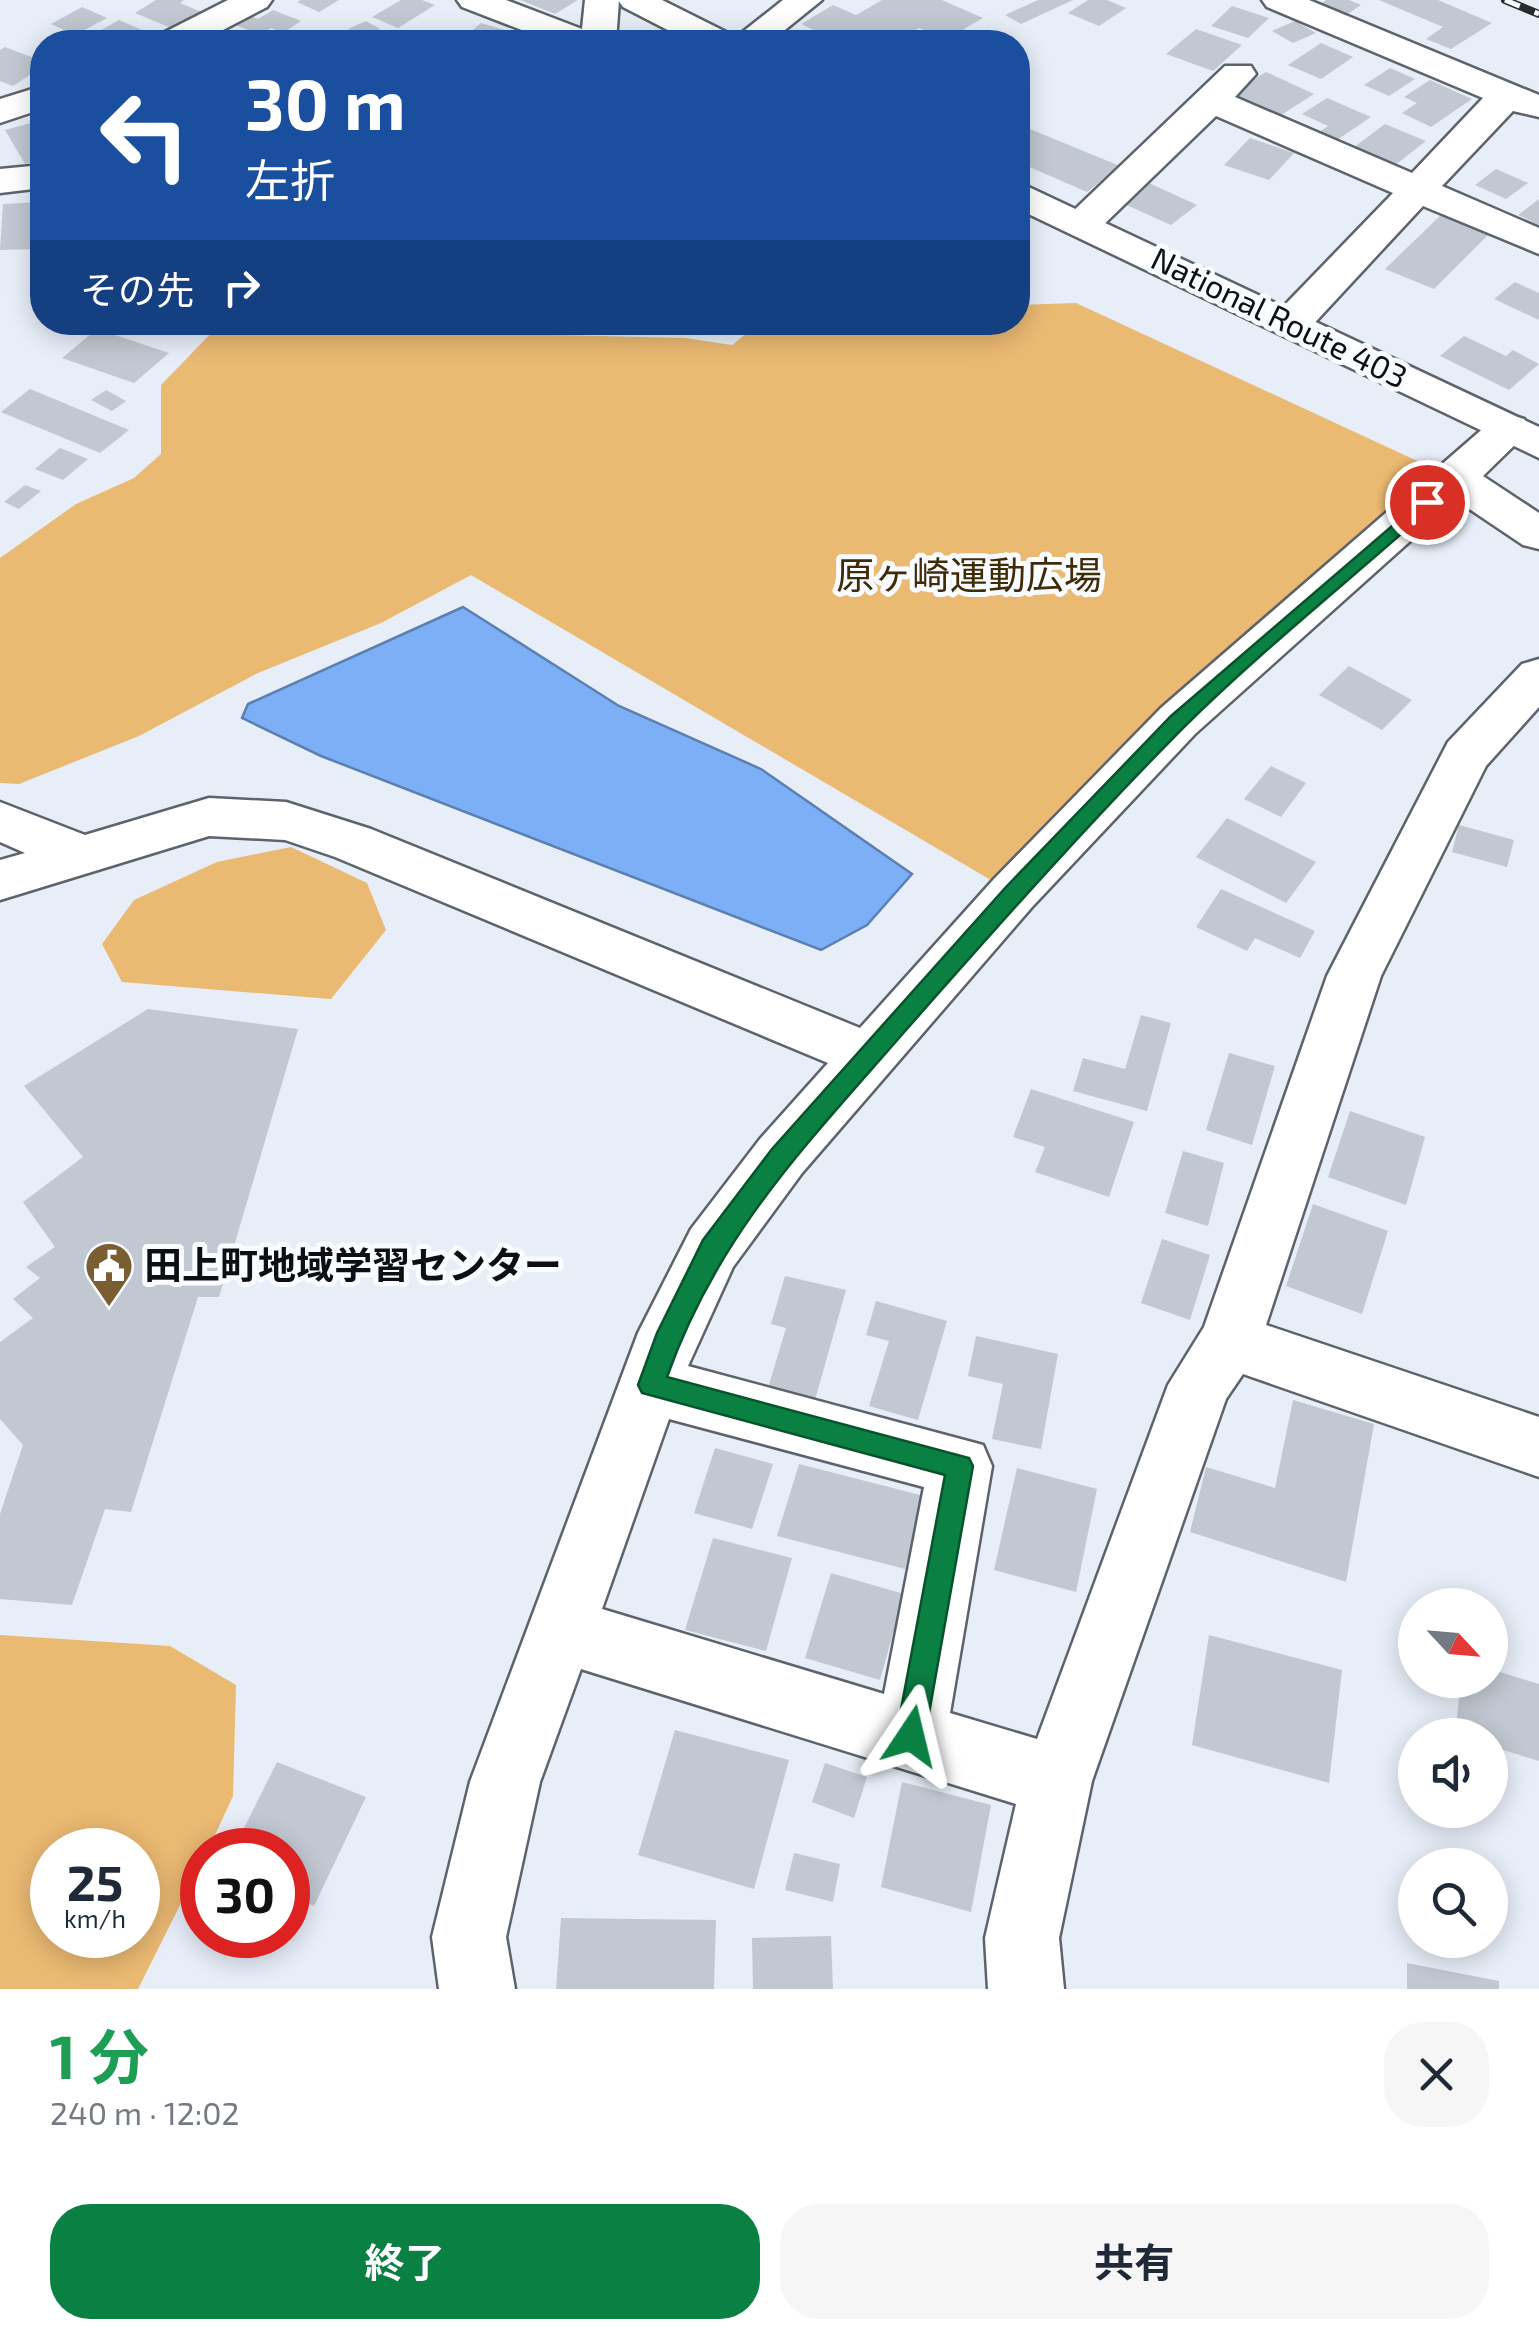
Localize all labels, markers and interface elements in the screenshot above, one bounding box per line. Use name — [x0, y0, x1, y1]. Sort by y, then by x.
text: 30 m — [245, 60, 406, 144]
icon: left — [80, 70, 210, 200]
text: 左折 — [245, 152, 335, 206]
street label: National Route 403 — [1146, 238, 1414, 395]
icon: right — [214, 260, 269, 315]
text: その先 — [80, 266, 194, 312]
pin — [1385, 460, 1470, 545]
icon: arrive — [1400, 475, 1455, 530]
park label: 原ヶ崎運動広場 — [836, 551, 1102, 597]
public building icon: 田上町地域学習センター — [83, 1240, 135, 1308]
place label: 田上町地域学習センター — [144, 1241, 562, 1287]
north arrow — [1398, 1588, 1508, 1698]
map controls — [1398, 1588, 1508, 1958]
position arrow — [859, 1684, 963, 1788]
button: sound — [1398, 1718, 1508, 1828]
speed limit sign: 30 — [180, 1828, 310, 1958]
button: search — [1398, 1848, 1508, 1958]
text: 25 — [67, 1851, 123, 1911]
text: km/h — [64, 1903, 126, 1933]
text: 1 分 — [50, 2019, 149, 2091]
button: close — [1384, 2022, 1489, 2127]
text: 240 m · 12:02 — [50, 2093, 240, 2131]
button: 終了 — [50, 2204, 760, 2319]
button: 共有 — [780, 2204, 1489, 2319]

